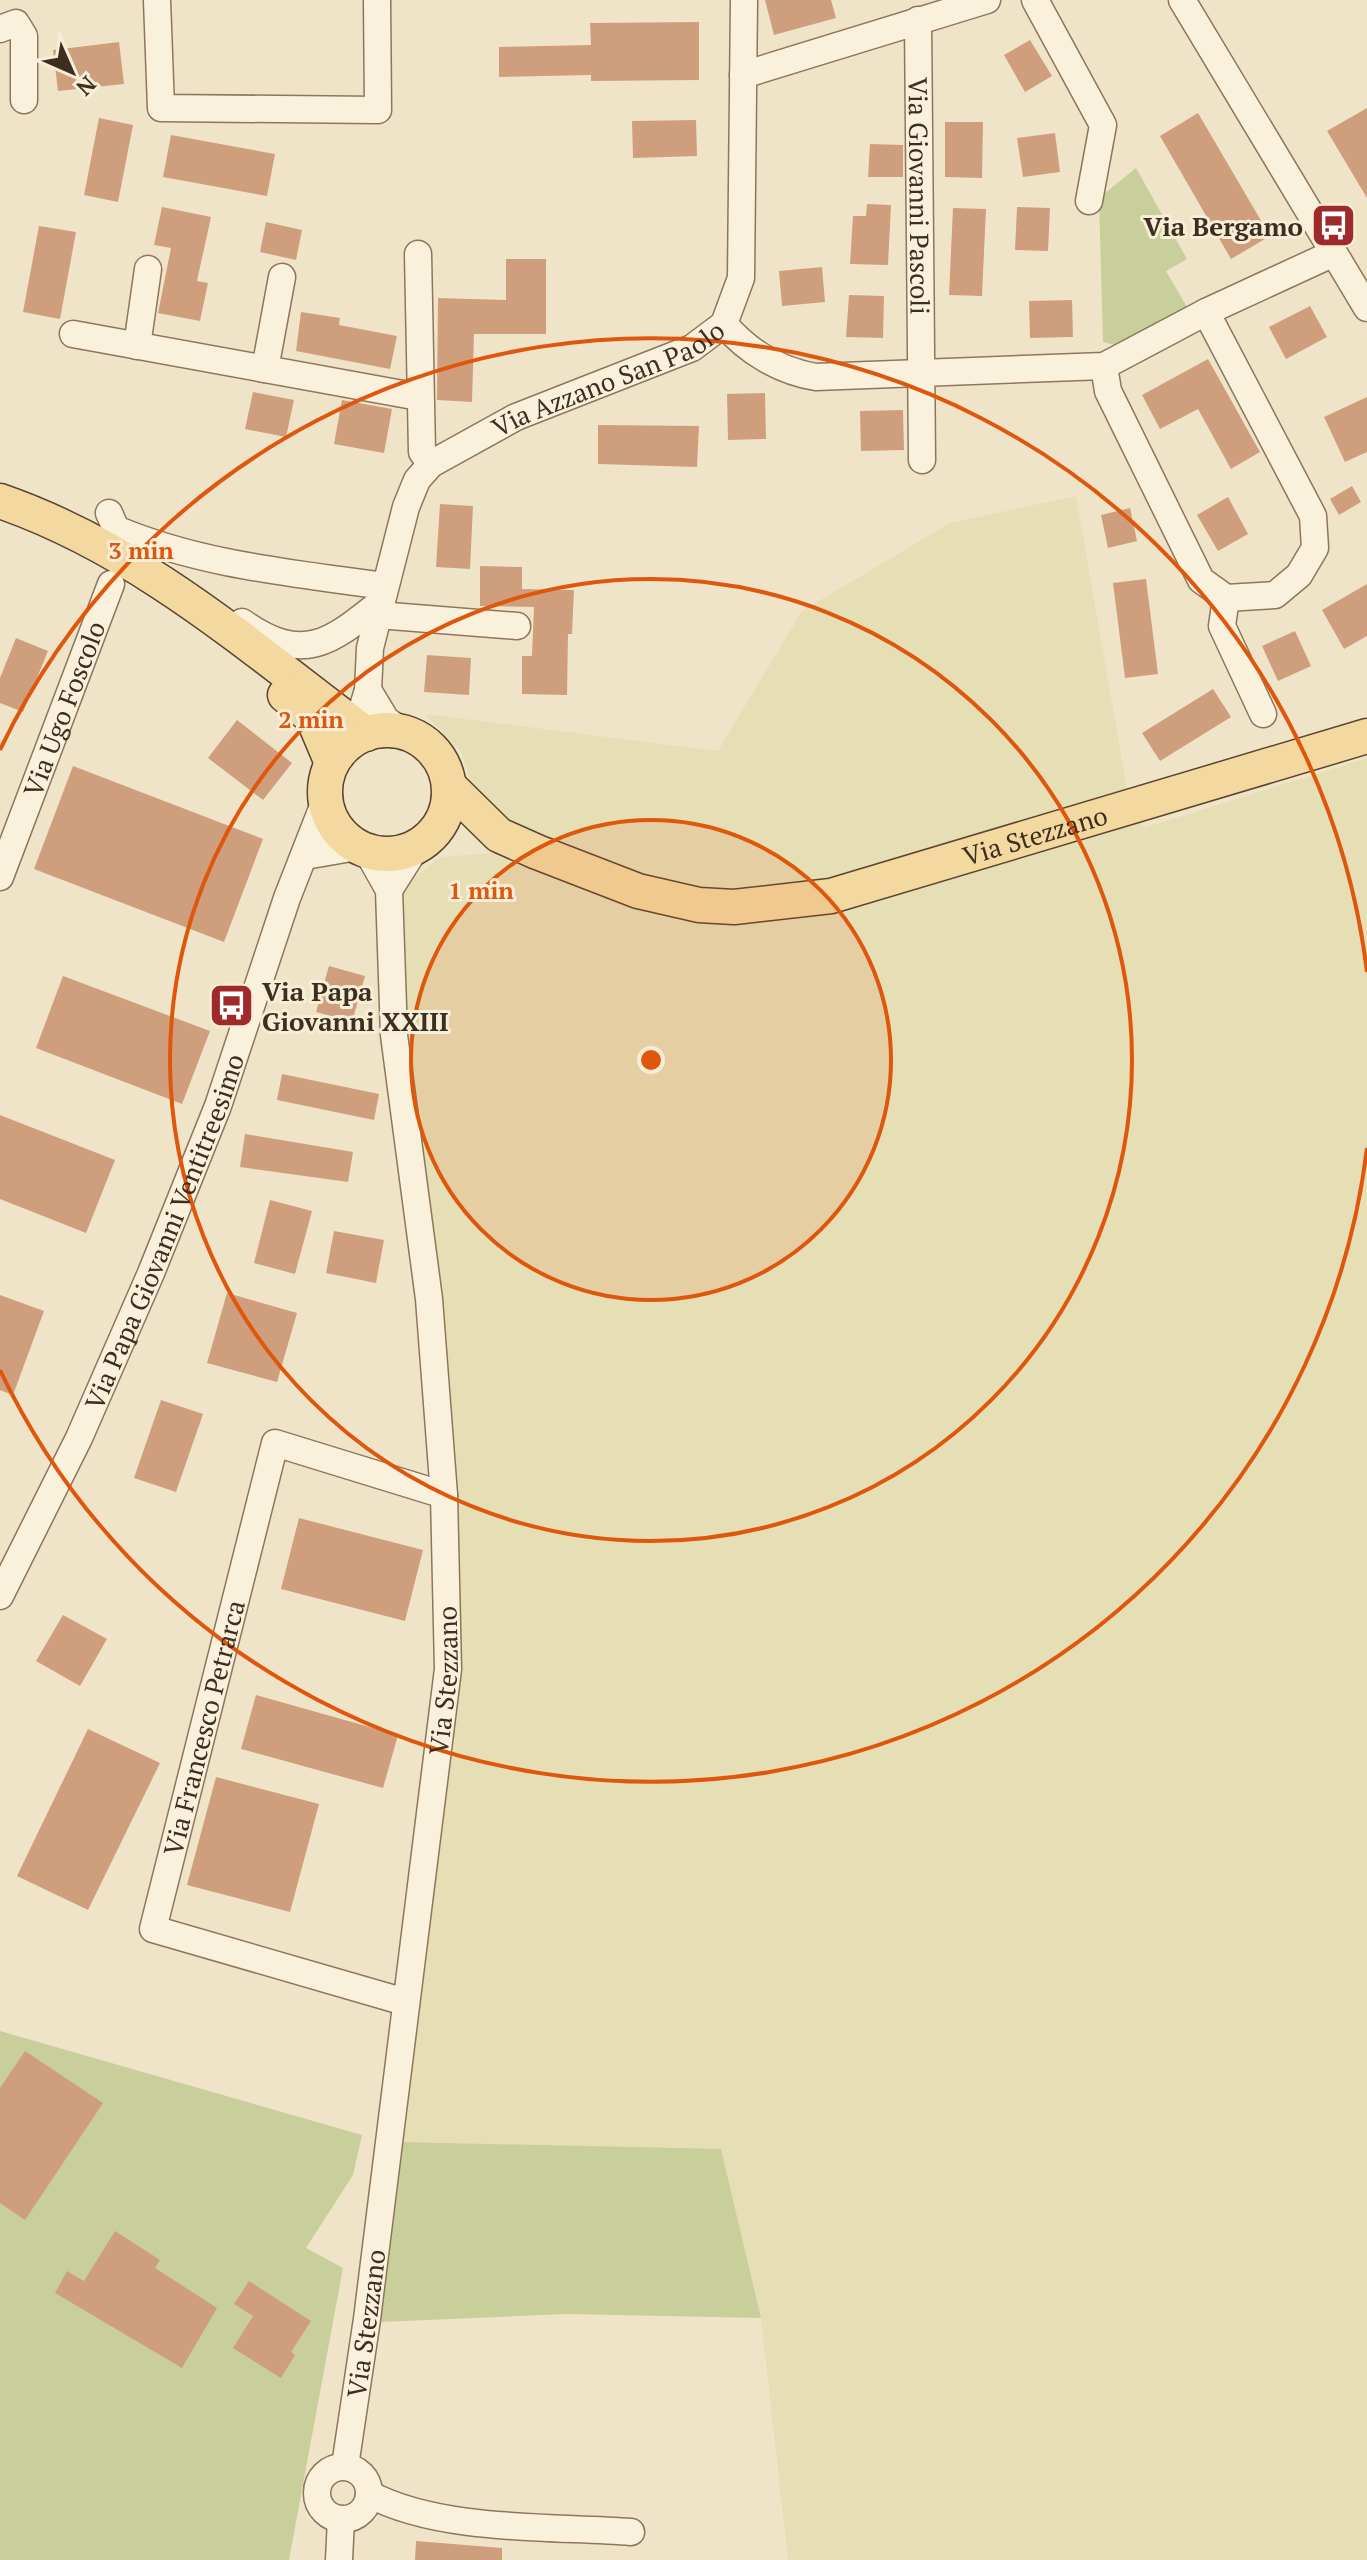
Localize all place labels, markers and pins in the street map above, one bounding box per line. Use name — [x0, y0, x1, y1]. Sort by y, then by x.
bus stop icon: Via Bergamo — [1310, 202, 1358, 250]
place label: Via Bergamo — [1143, 209, 1303, 243]
place label: Via Papa Giovanni XXIII — [262, 974, 449, 1038]
bus stop icon: Via Papa Giovanni XXIII — [207, 982, 255, 1030]
centre of rings — [637, 1046, 665, 1074]

